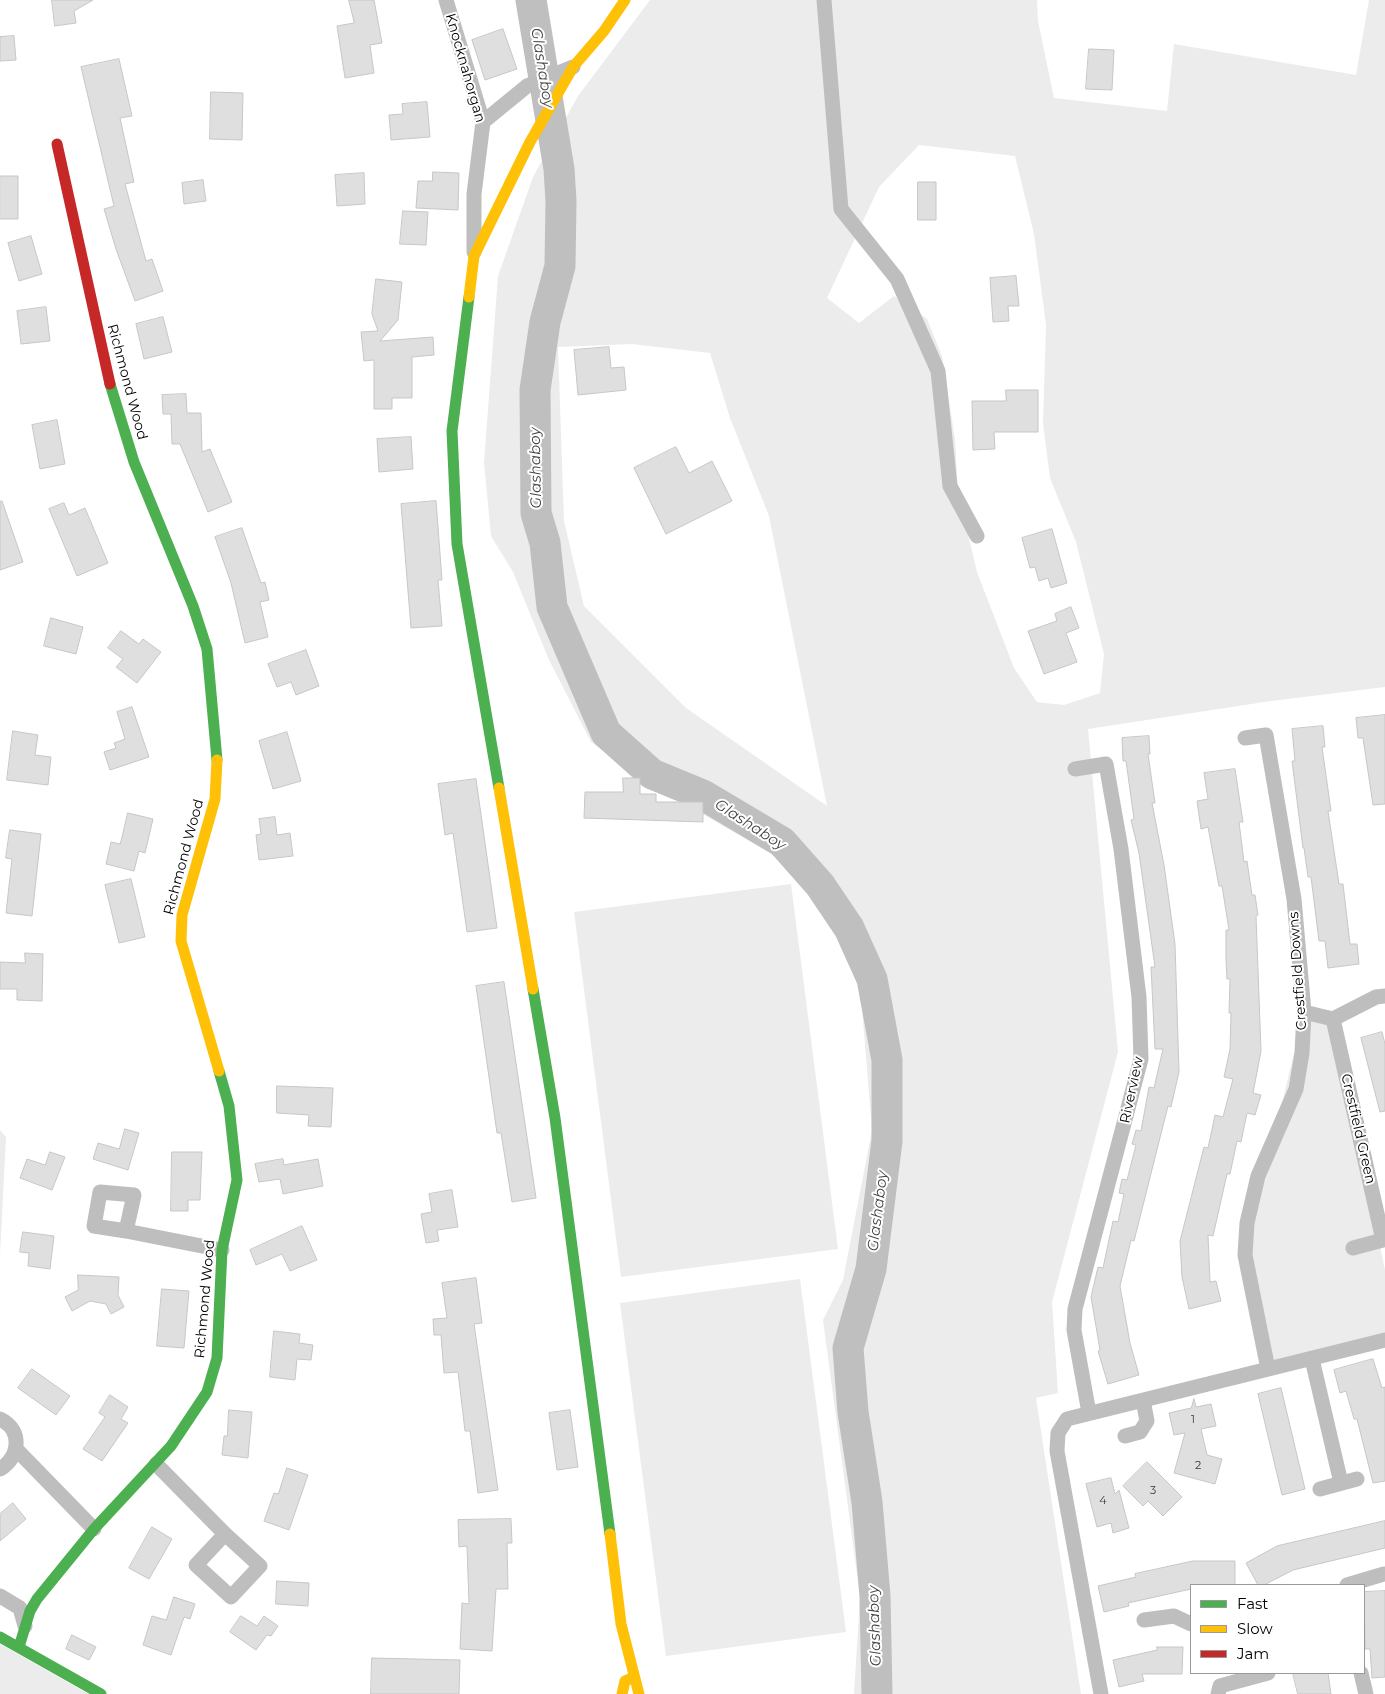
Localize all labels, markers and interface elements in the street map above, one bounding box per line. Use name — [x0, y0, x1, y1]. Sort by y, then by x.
street label: Knocknahorgan — [441, 11, 489, 125]
water label: Glashaboy — [527, 27, 557, 109]
street label: Richmond Wood — [103, 322, 151, 442]
water label: Glashaboy — [526, 427, 546, 509]
water label: Glashaboy — [711, 795, 789, 855]
street label: Richmond Wood — [160, 797, 208, 917]
street label: Crestfield Downs — [1285, 911, 1311, 1031]
street label: Riverview — [1117, 1055, 1147, 1125]
street label: Crestfield Green — [1337, 1072, 1379, 1186]
water label: Glashaboy — [864, 1170, 892, 1252]
street label: Richmond Wood — [191, 1239, 219, 1359]
house number: 1 — [1191, 1413, 1195, 1427]
house number: 2 — [1195, 1459, 1201, 1473]
house number: 3 — [1150, 1484, 1156, 1498]
house number: 4 — [1099, 1494, 1107, 1508]
legend — [1190, 1584, 1365, 1674]
water label: Glashaboy — [865, 1585, 885, 1667]
text: Fast — [1237, 1594, 1268, 1613]
text: Slow — [1237, 1619, 1273, 1638]
text: Jam — [1237, 1644, 1269, 1663]

